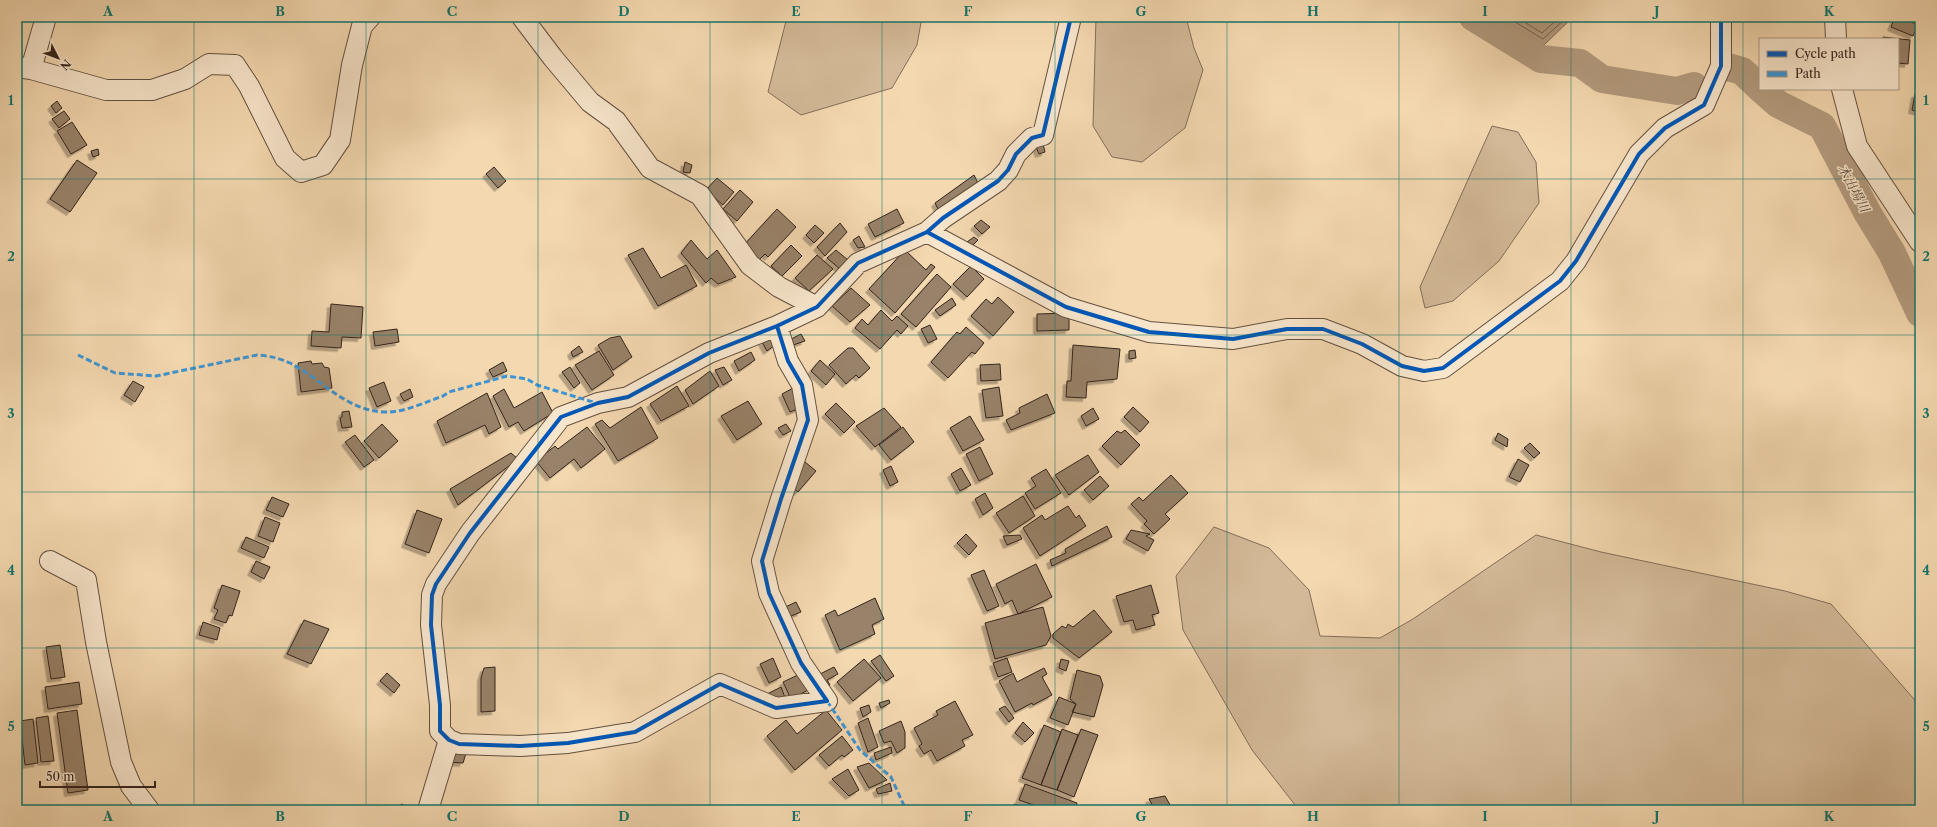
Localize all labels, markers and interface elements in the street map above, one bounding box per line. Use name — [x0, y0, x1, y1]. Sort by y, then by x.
text: A — [102, 3, 114, 19]
text: B — [275, 3, 285, 19]
text: C — [447, 3, 457, 19]
text: D — [618, 3, 630, 19]
text: E — [791, 3, 801, 19]
text: F — [964, 3, 973, 19]
text: G — [1135, 3, 1147, 19]
text: H — [1307, 3, 1319, 19]
text: I — [1482, 3, 1488, 19]
text: J — [1652, 3, 1660, 19]
text: K — [1824, 3, 1835, 19]
north arrow — [38, 38, 78, 78]
legend — [1759, 38, 1899, 90]
text: Cycle path — [1795, 46, 1856, 61]
text: N — [57, 56, 74, 73]
text: Path — [1795, 66, 1821, 81]
text: 1 — [8, 92, 14, 108]
text: 1 — [1923, 92, 1929, 108]
water label: 木出場川 — [1835, 161, 1874, 216]
text: 2 — [7, 248, 15, 264]
text: 2 — [1922, 248, 1930, 264]
text: 3 — [7, 405, 15, 421]
text: 3 — [1922, 405, 1930, 421]
text: 4 — [7, 562, 15, 578]
text: 4 — [1922, 562, 1930, 578]
text: 5 — [7, 718, 15, 734]
text: 5 — [1922, 718, 1930, 734]
scale bar — [40, 763, 155, 789]
text: 50 m — [46, 769, 75, 784]
text: A — [102, 808, 114, 824]
text: B — [275, 808, 285, 824]
text: C — [447, 808, 457, 824]
text: D — [618, 808, 630, 824]
text: E — [791, 808, 801, 824]
text: F — [964, 808, 973, 824]
text: G — [1135, 808, 1147, 824]
text: H — [1307, 808, 1319, 824]
text: I — [1482, 808, 1488, 824]
text: J — [1652, 808, 1660, 824]
text: K — [1824, 808, 1835, 824]

